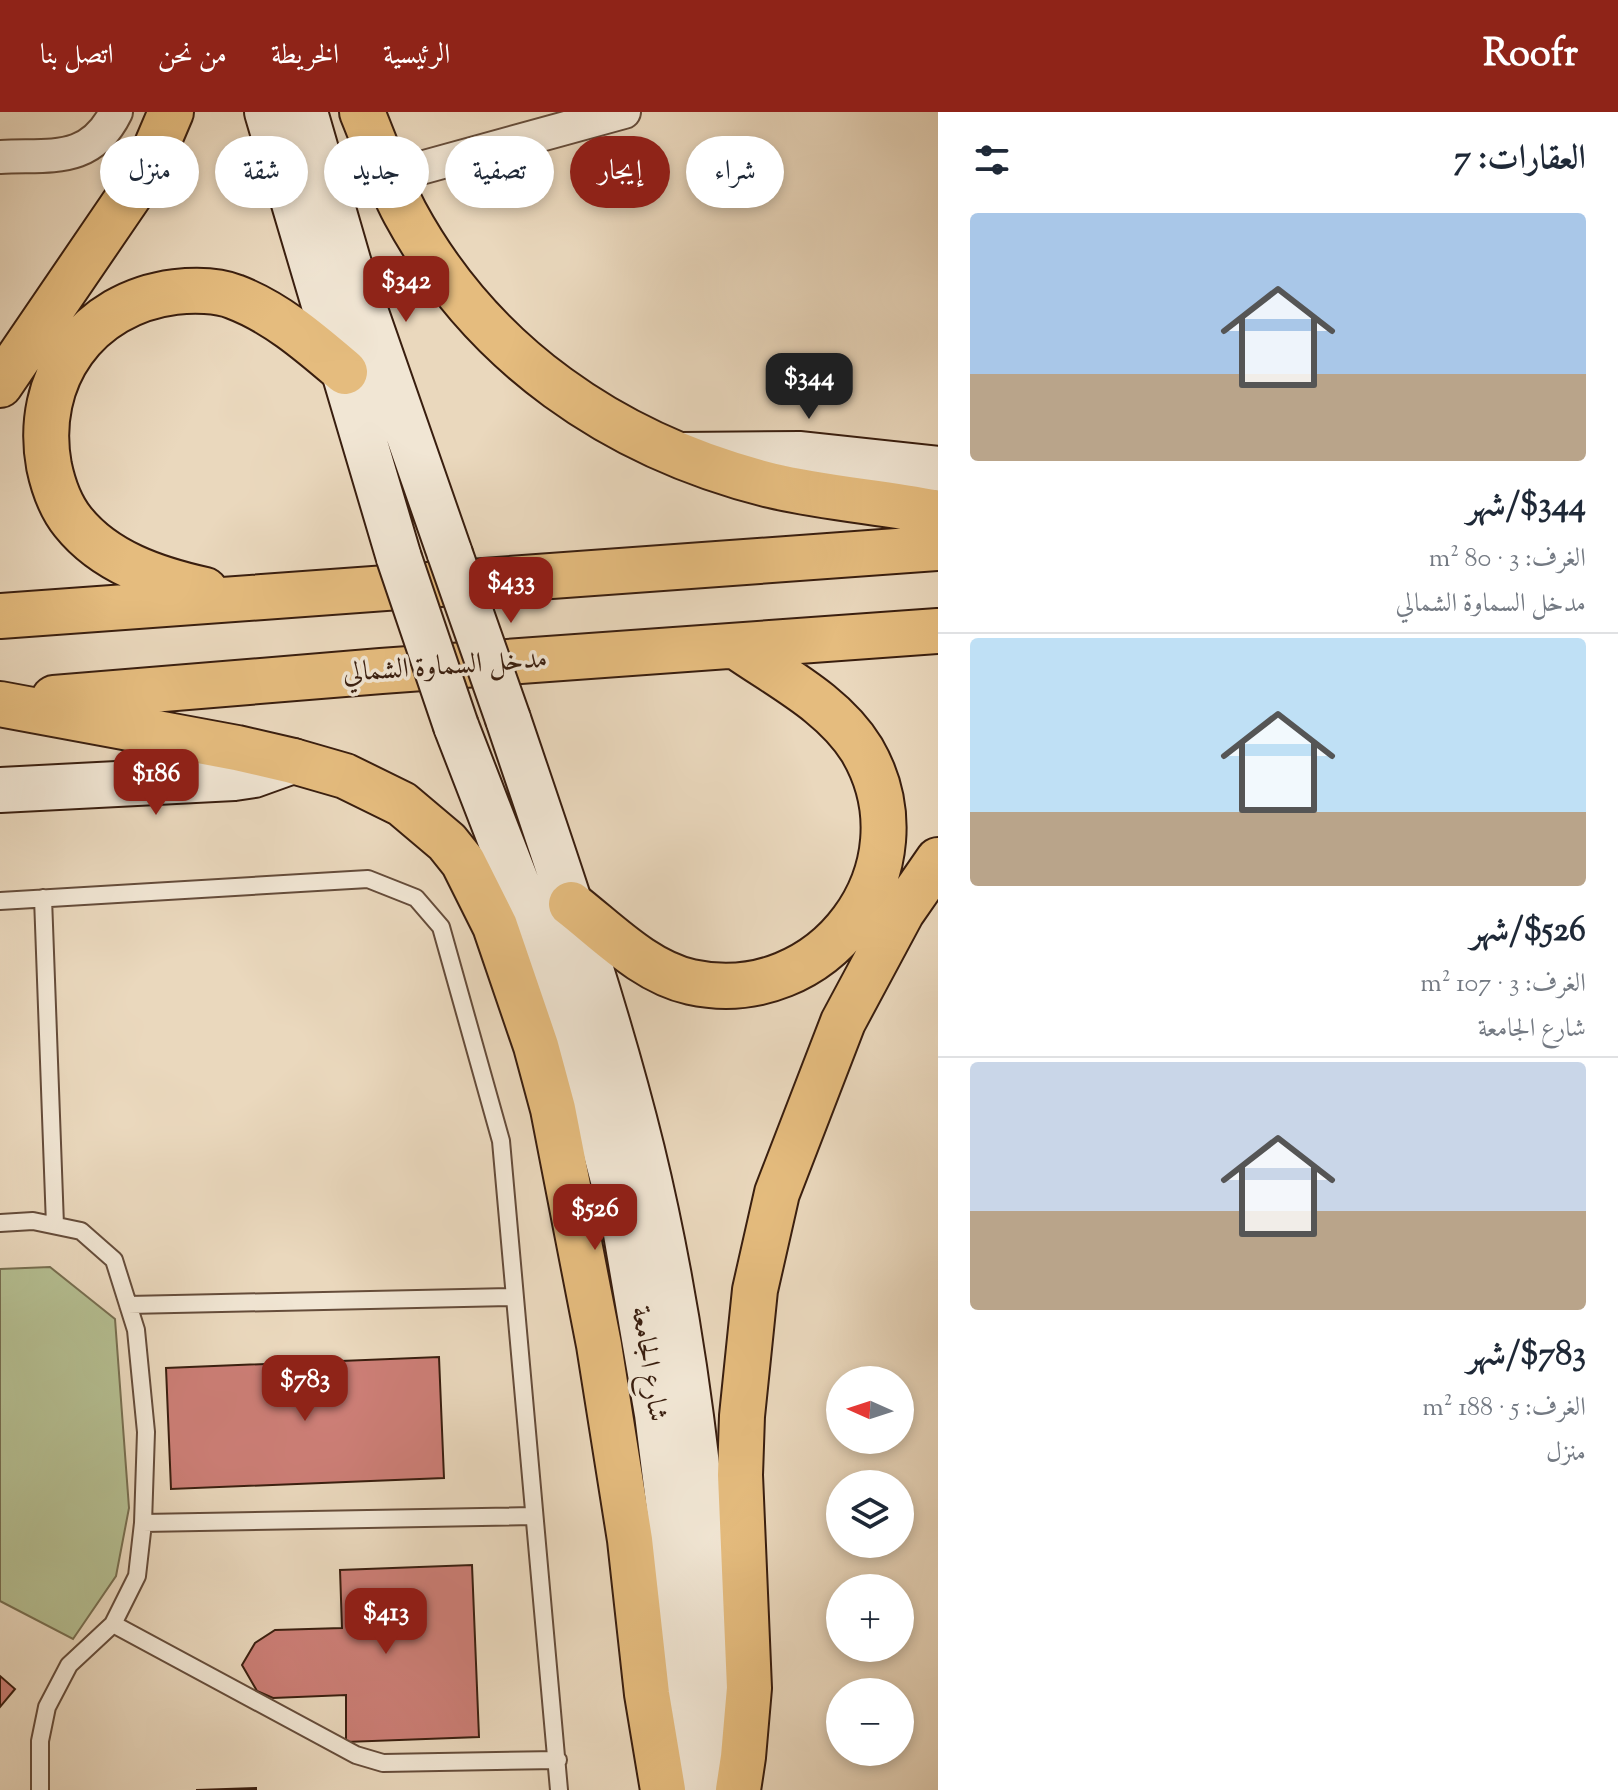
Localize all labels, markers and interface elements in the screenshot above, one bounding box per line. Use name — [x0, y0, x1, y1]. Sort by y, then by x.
text: Roofr — [1483, 29, 1578, 83]
text: اتصل بنا — [40, 36, 114, 76]
text: من نحن — [158, 36, 227, 76]
text: الخريطة — [271, 36, 339, 76]
text: الرئيسية — [383, 36, 450, 76]
text: العقارات: 7 — [1454, 135, 1586, 184]
chip: منزل — [100, 136, 199, 208]
chip: شقة — [215, 136, 308, 208]
chip: جديد — [324, 136, 429, 208]
chip: تصفية — [445, 136, 554, 208]
chip: إيجار — [570, 136, 670, 208]
chip: شراء — [686, 136, 784, 208]
icon: filters — [970, 138, 1014, 182]
pin: $342 — [359, 256, 453, 324]
text: $342 — [381, 263, 431, 300]
icon: home — [1206, 265, 1350, 409]
pin: $344 — [762, 353, 856, 421]
text: $344 — [784, 360, 834, 397]
text: $344/شهر — [1467, 482, 1586, 531]
text: الغرف: 3 · 80 m² — [1429, 541, 1586, 578]
pin: $433 — [464, 557, 558, 625]
text: $433 — [487, 564, 535, 601]
text: مدخل السماوة الشمالي — [1395, 586, 1586, 623]
street label: مدخل السماوة الشمالي — [341, 640, 549, 694]
icon: home — [1206, 690, 1350, 834]
pin: $186 — [109, 749, 203, 817]
text: $186 — [132, 756, 180, 793]
text: $526/شهر — [1470, 907, 1586, 956]
text: الغرف: 3 · 107 m² — [1420, 966, 1586, 1003]
text: شارع الجامعة — [1478, 1011, 1586, 1048]
icon: home — [1206, 1114, 1350, 1258]
pin: $526 — [548, 1184, 642, 1252]
text: $526 — [571, 1191, 619, 1228]
street label: شارع الجامعة — [618, 1303, 677, 1425]
text: $783/شهر — [1467, 1331, 1586, 1380]
pin: $783 — [258, 1355, 352, 1423]
text: $783 — [280, 1362, 330, 1399]
north arrow — [826, 1366, 914, 1454]
map controls — [826, 1366, 914, 1766]
text: الغرف: 5 · 188 m² — [1422, 1390, 1586, 1427]
text: منزل — [1546, 1435, 1586, 1472]
button: layers — [826, 1470, 914, 1558]
button: + — [826, 1574, 914, 1662]
pin: $413 — [339, 1588, 433, 1656]
text: $413 — [363, 1595, 409, 1632]
button: − — [826, 1678, 914, 1766]

